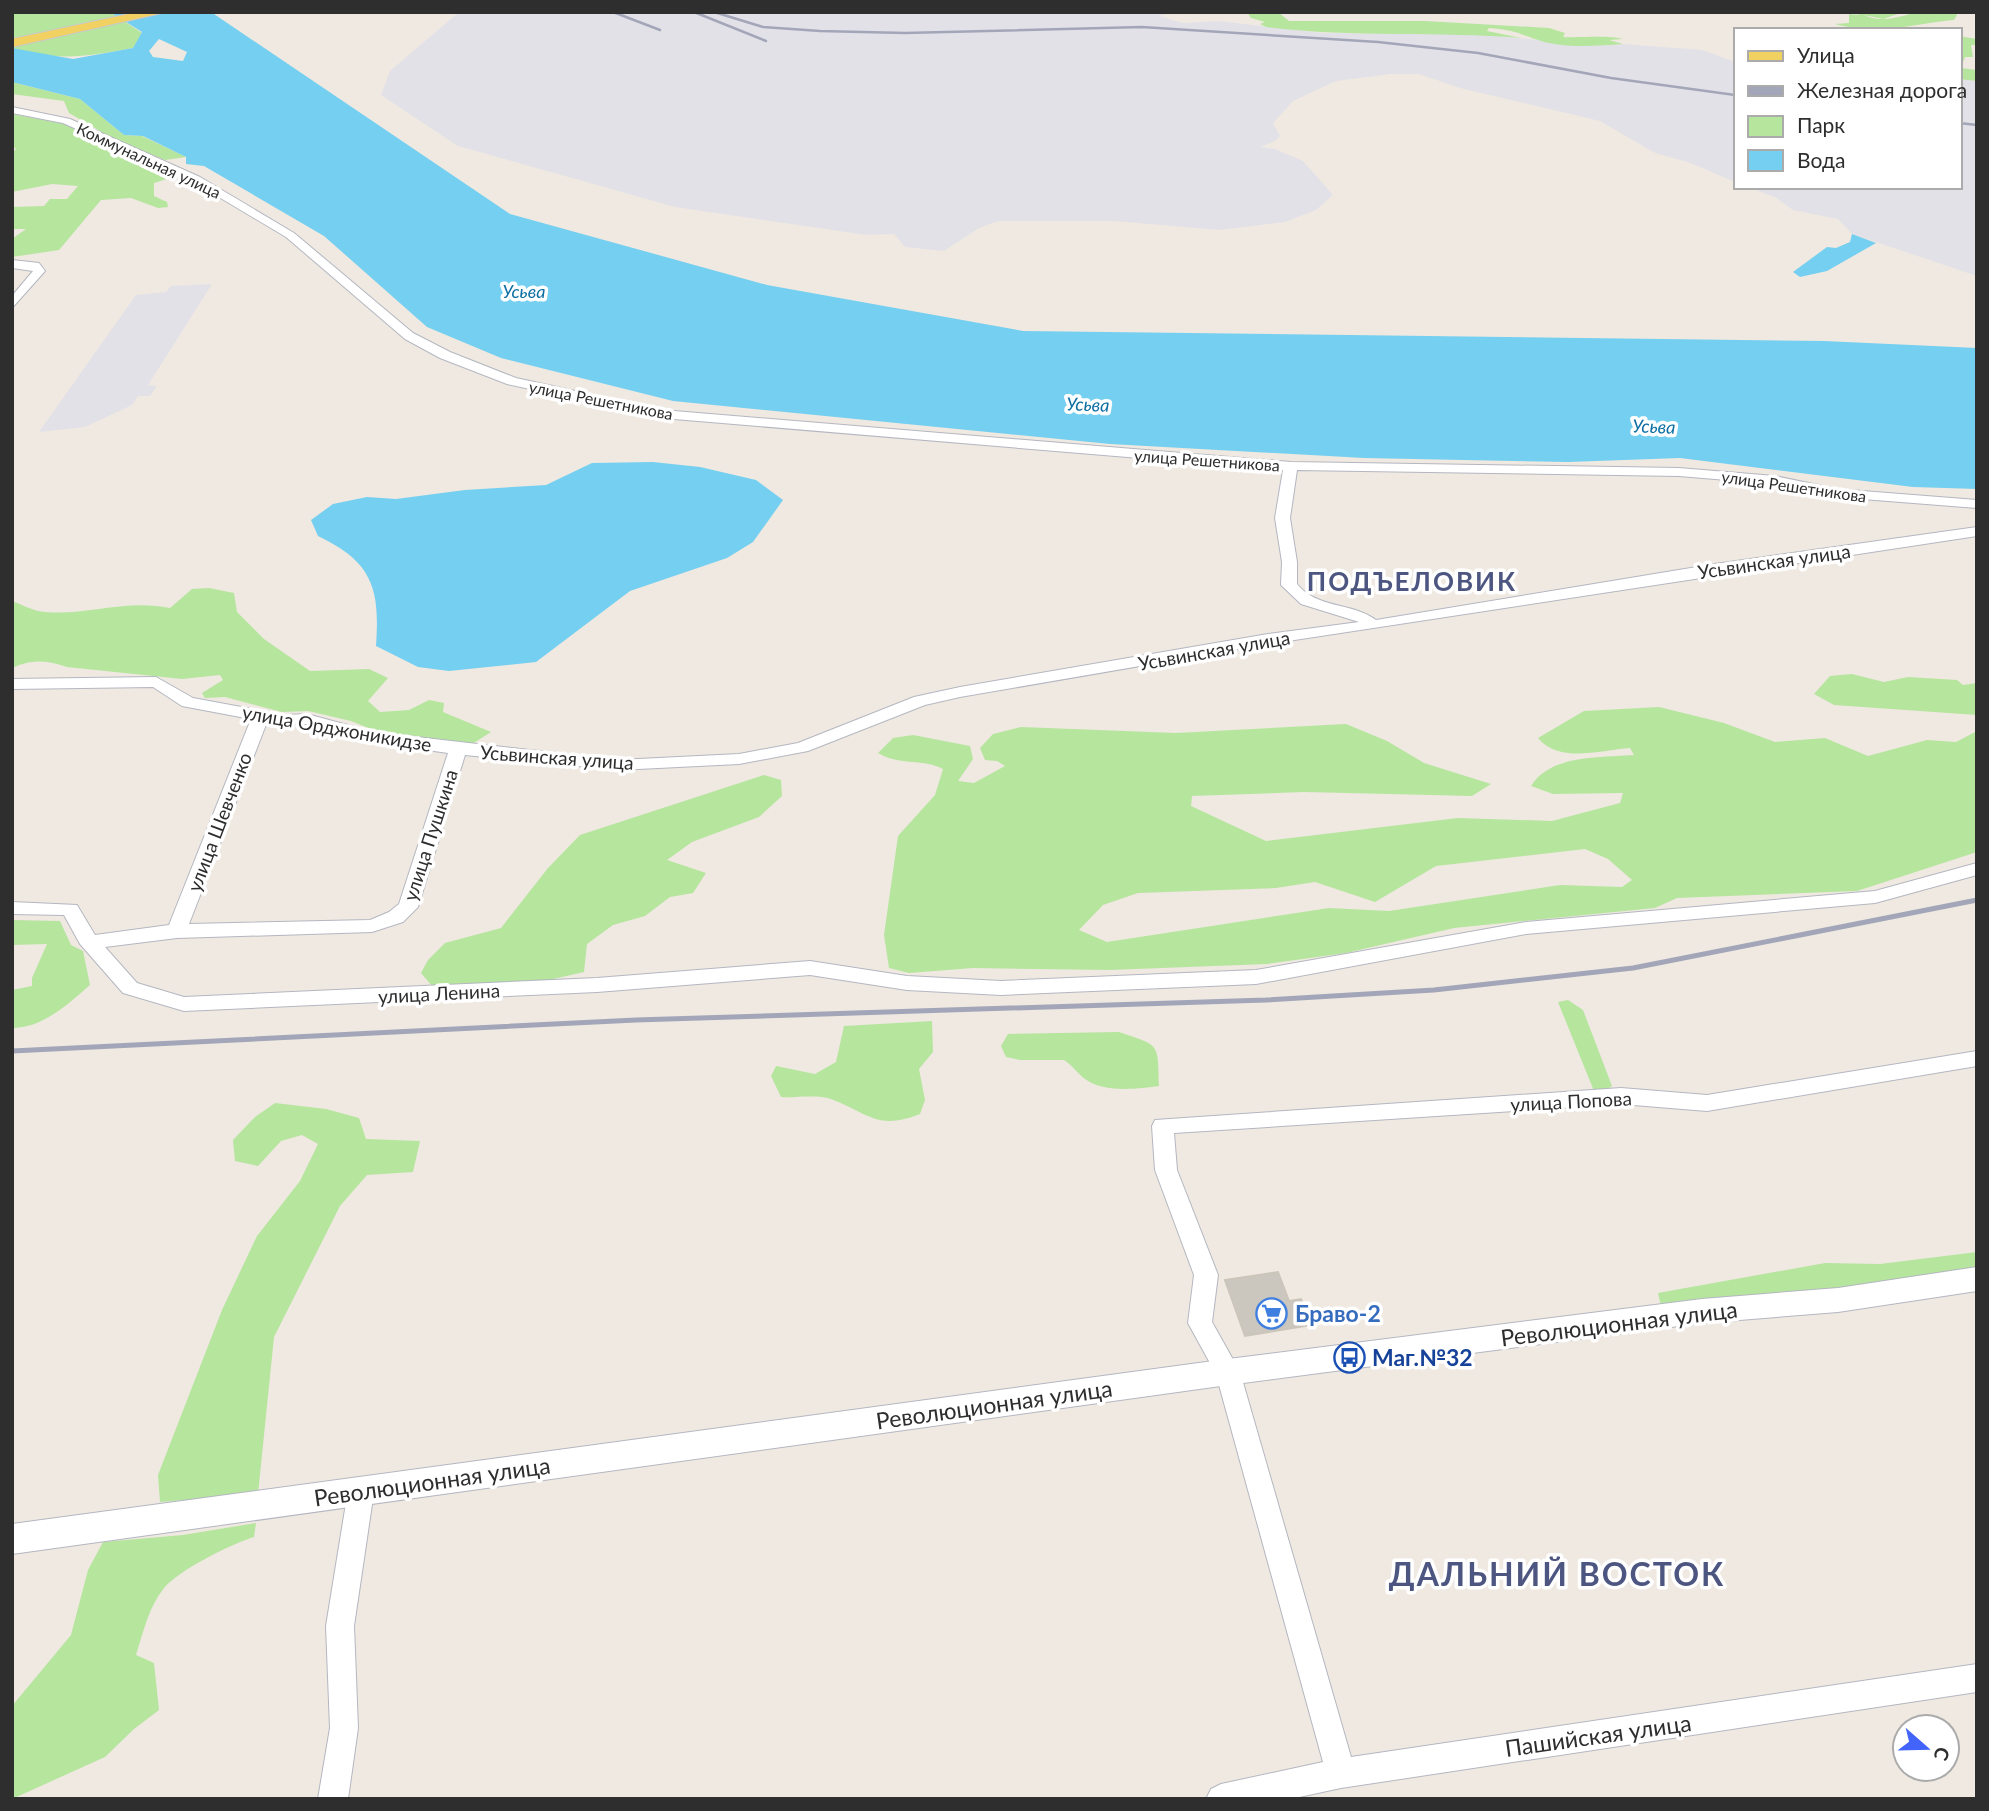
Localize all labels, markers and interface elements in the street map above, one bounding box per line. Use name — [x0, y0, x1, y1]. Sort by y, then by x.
legend — [1734, 28, 1961, 189]
text: Улица — [1797, 42, 1855, 67]
text: Железная дорога — [1797, 77, 1967, 102]
text: Парк — [1797, 112, 1845, 137]
street label: Коммунальная улица — [74, 118, 224, 202]
text: Вода — [1797, 147, 1845, 172]
water label: Усьва — [502, 280, 546, 302]
street label: улица Решетникова — [527, 377, 675, 423]
water label: Усьва — [1066, 392, 1110, 416]
water label: Усьва — [1632, 414, 1676, 438]
street label: улица Решетникова — [1133, 445, 1281, 475]
street label: улица Решетникова — [1720, 466, 1868, 506]
street label: Усьвинская улица — [1696, 539, 1852, 583]
district label: ПОДЪЕЛОВИК — [1307, 565, 1517, 597]
street label: Усьвинская улица — [1136, 625, 1292, 675]
street label: улица Орджоникидзе — [241, 700, 433, 756]
street label: Усьвинская улица — [479, 740, 635, 774]
street label: улица Шевченко — [182, 749, 256, 895]
street label: улица Пушкина — [398, 766, 462, 904]
street label: улица Ленина — [377, 978, 501, 1008]
street label: улица Попова — [1510, 1086, 1632, 1116]
street label: Революционная улица — [1499, 1295, 1739, 1351]
supermarket icon: Браво-2 — [1255, 1296, 1289, 1330]
place label: Браво-2 — [1295, 1299, 1381, 1327]
bus stop icon: Маг.№32 — [1332, 1340, 1366, 1374]
place label: Маг.№32 — [1372, 1343, 1473, 1371]
street label: Революционная улица — [874, 1374, 1114, 1434]
street label: Революционная улица — [312, 1451, 552, 1511]
district label: ДАЛЬНИЙ ВОСТОК — [1389, 1554, 1725, 1593]
street label: Пашийская улица — [1503, 1708, 1693, 1762]
north arrow — [1891, 1713, 1961, 1783]
text: С — [1929, 1744, 1955, 1764]

